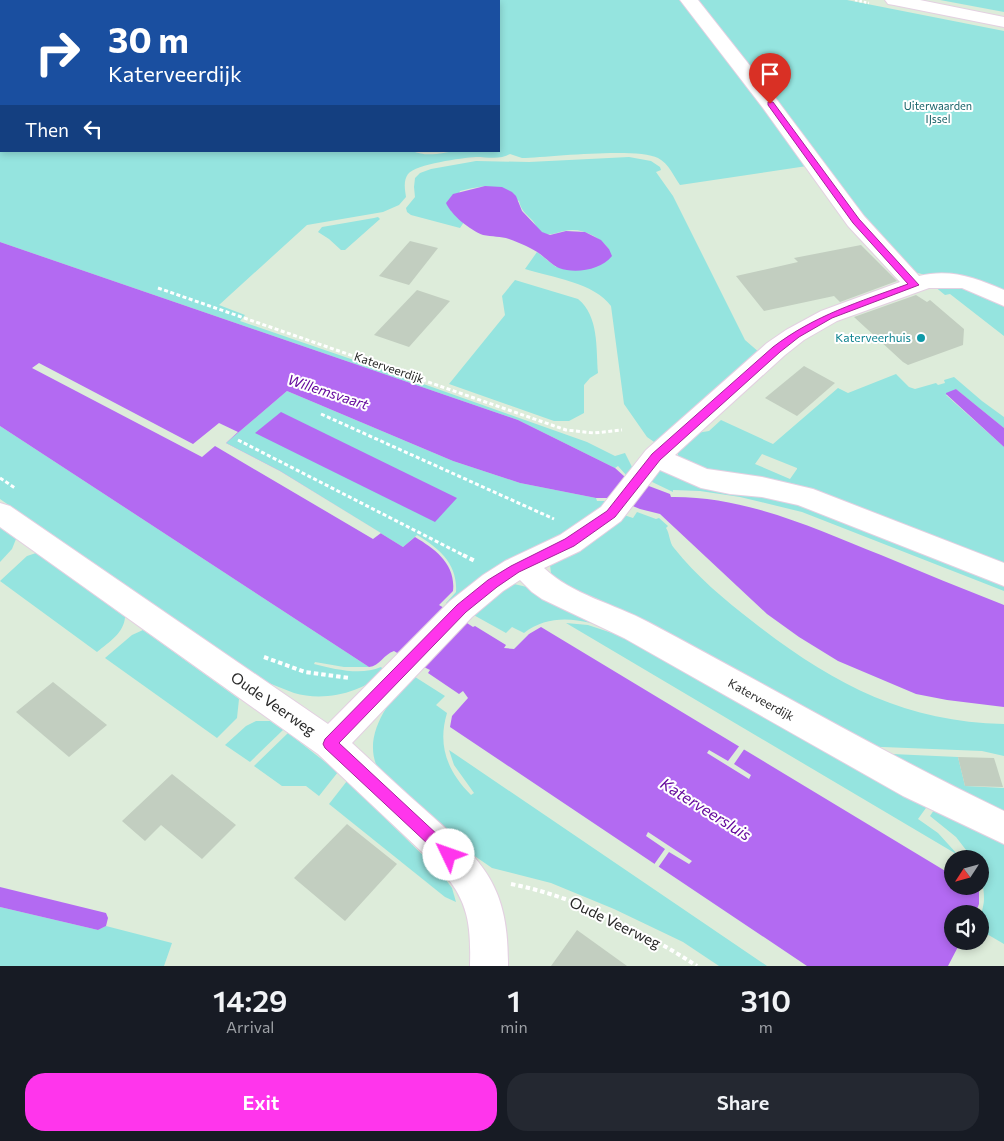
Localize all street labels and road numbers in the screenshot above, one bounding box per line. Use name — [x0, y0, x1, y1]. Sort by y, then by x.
street label: Katerveerdijk — [353, 349, 427, 386]
street label: Oude Veerweg — [228, 667, 319, 739]
street label: Katerveerdijk — [726, 675, 797, 723]
street label: Oude Veerweg — [567, 892, 664, 952]

